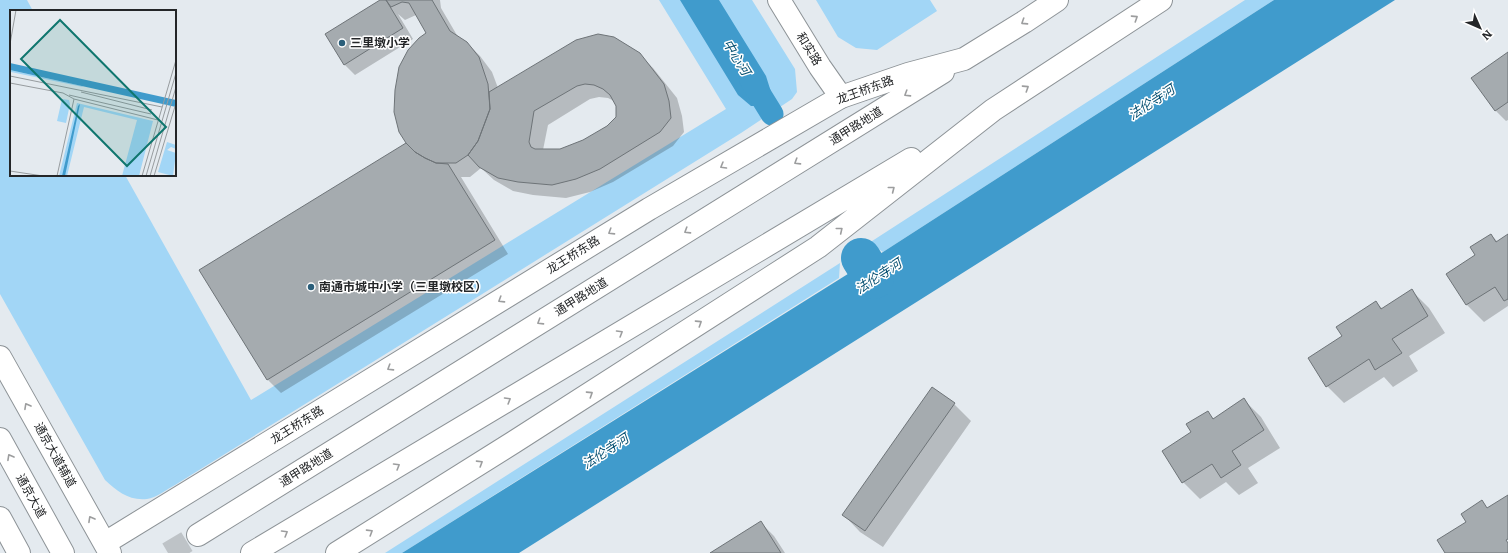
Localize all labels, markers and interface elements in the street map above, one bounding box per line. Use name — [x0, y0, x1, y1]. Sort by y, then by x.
north arrow — [1460, 8, 1500, 48]
inset map — [10, 10, 176, 176]
one-way arrow — [1130, 15, 1137, 22]
one-way arrow — [1021, 17, 1028, 25]
text: N — [1479, 27, 1497, 45]
street label: 和实路 — [793, 28, 827, 69]
place label: 三里墩小学 — [350, 33, 410, 51]
water label: 中心河 — [719, 35, 757, 81]
marker: 三里墩小学 — [337, 38, 347, 48]
street label: 龙王桥东路 — [833, 70, 896, 108]
water label: 法伦寺河 — [1124, 78, 1180, 124]
one-way arrow — [1021, 86, 1028, 93]
one-way arrow — [904, 89, 911, 97]
street label: 通甲路地道 — [825, 102, 886, 149]
one-way arrow — [794, 158, 801, 165]
one-way arrow — [720, 161, 727, 168]
one-way arrow — [887, 186, 894, 193]
one-way arrow — [684, 226, 691, 234]
one-way arrow — [608, 227, 615, 234]
one-way arrow — [835, 227, 842, 234]
street label: 龙王桥东路 — [542, 231, 603, 278]
water label: 法伦寺河 — [851, 252, 907, 298]
street label: 通甲路地道 — [550, 273, 611, 320]
place label: 南通市城中小学（三里墩校区） — [319, 277, 487, 295]
marker: 南通市城中小学（三里墩校区） — [306, 282, 316, 292]
one-way arrow — [498, 295, 505, 302]
one-way arrow — [538, 317, 545, 324]
one-way arrow — [695, 321, 702, 328]
one-way arrow — [616, 330, 623, 337]
one-way arrow — [387, 363, 394, 370]
one-way arrow — [586, 391, 593, 398]
one-way arrow — [504, 397, 511, 404]
street label: 龙王桥东路 — [266, 401, 327, 448]
one-way arrow — [25, 403, 32, 410]
street label: 通京大道辅道 — [31, 419, 81, 490]
water label: 法伦寺河 — [578, 427, 634, 473]
street label: 通甲路地道 — [275, 444, 336, 491]
one-way arrow — [8, 454, 15, 462]
one-way arrow — [476, 461, 483, 468]
one-way arrow — [393, 464, 400, 471]
street label: 通京大道 — [12, 470, 51, 521]
one-way arrow — [89, 516, 96, 523]
one-way arrow — [281, 530, 288, 538]
one-way arrow — [366, 530, 373, 537]

